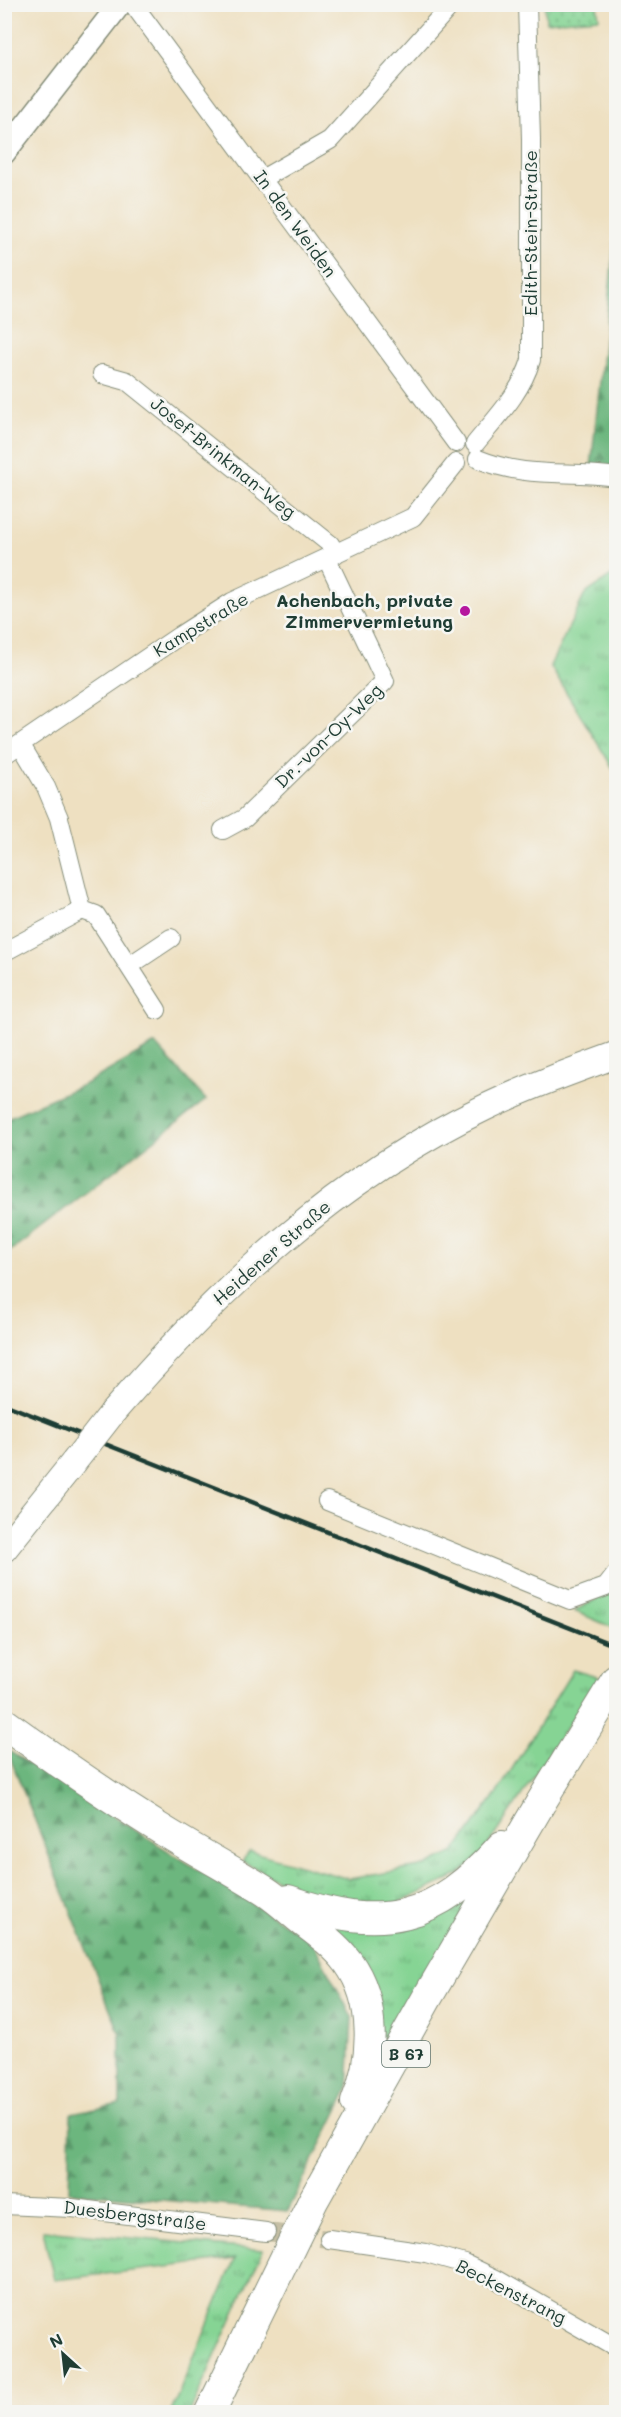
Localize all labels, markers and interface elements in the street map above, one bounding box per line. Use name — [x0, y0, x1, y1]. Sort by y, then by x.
street label: Edith-Stein-Straße — [518, 150, 542, 316]
street label: In den Weiden — [249, 165, 343, 282]
street label: Josef-Brinkman-Weg — [146, 391, 301, 523]
street label: Kampstraße — [148, 586, 253, 662]
place label: Achenbach, private Zimmervermietung — [276, 588, 453, 633]
marker: Achenbach, private Zimmervermietung — [458, 604, 472, 618]
street label: Dr.-von-Oy-Weg — [269, 678, 387, 793]
street label: Heidener Straße — [207, 1194, 335, 1310]
road number: B 67 — [382, 2041, 430, 2067]
street label: Duesbergstraße — [62, 2194, 208, 2236]
street label: Beckenstrang — [452, 2253, 571, 2329]
north arrow — [33, 2324, 93, 2384]
text: N — [46, 2328, 66, 2352]

